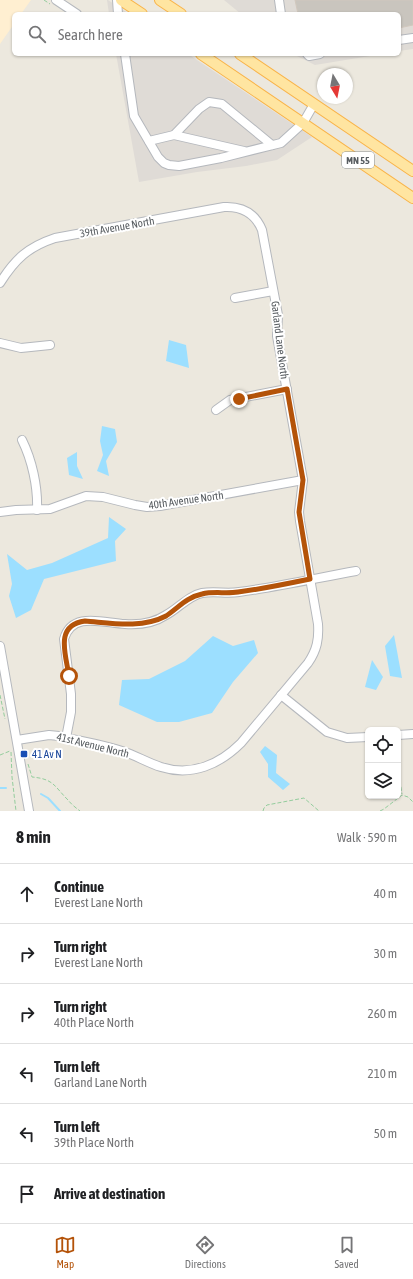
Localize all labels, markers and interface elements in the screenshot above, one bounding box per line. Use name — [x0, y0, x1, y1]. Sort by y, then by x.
search box — [12, 12, 401, 56]
icon: search — [26, 23, 48, 45]
text: Search here — [58, 26, 123, 43]
north arrow — [317, 68, 353, 104]
road number: MN 55 — [342, 152, 374, 168]
street label: 39th Avenue North — [79, 215, 155, 239]
street label: Garland Lane North — [269, 300, 291, 380]
route end — [230, 390, 248, 408]
street label: 40th Avenue North — [148, 489, 224, 511]
route start — [60, 667, 78, 685]
map controls — [365, 727, 401, 799]
button: locate — [365, 727, 401, 763]
street label: 41st Avenue North — [56, 730, 130, 760]
place label: 41 Av N — [32, 748, 62, 760]
marker: 41 Av N — [19, 749, 29, 759]
button: layers — [365, 763, 401, 799]
text: 8 min — [16, 827, 51, 847]
text: Walk · 590 m — [337, 830, 397, 845]
text: Continue — [54, 878, 104, 895]
icon: ahead — [16, 883, 38, 905]
text: 40 m — [374, 886, 397, 901]
text: Everest Lane North — [54, 895, 143, 910]
text: Turn right — [54, 938, 107, 955]
icon: right — [16, 943, 38, 965]
text: 30 m — [374, 946, 397, 961]
text: Everest Lane North — [54, 955, 143, 970]
text: Turn right — [54, 998, 107, 1015]
icon: right — [16, 1003, 38, 1025]
text: 260 m — [368, 1006, 397, 1021]
text: 40th Place North — [54, 1015, 134, 1030]
text: Turn left — [54, 1058, 100, 1075]
icon: left — [16, 1063, 38, 1085]
text: 210 m — [368, 1066, 397, 1081]
text: Garland Lane North — [54, 1075, 147, 1090]
text: Turn left — [54, 1118, 100, 1135]
icon: left — [16, 1123, 38, 1145]
text: 50 m — [374, 1126, 397, 1141]
text: 39th Place North — [54, 1135, 134, 1150]
icon: arrive — [16, 1183, 38, 1205]
text: Arrive at destination — [54, 1185, 165, 1202]
tab: Map — [54, 1234, 76, 1270]
tab: Directions — [185, 1234, 226, 1270]
tab: Saved — [334, 1234, 359, 1270]

